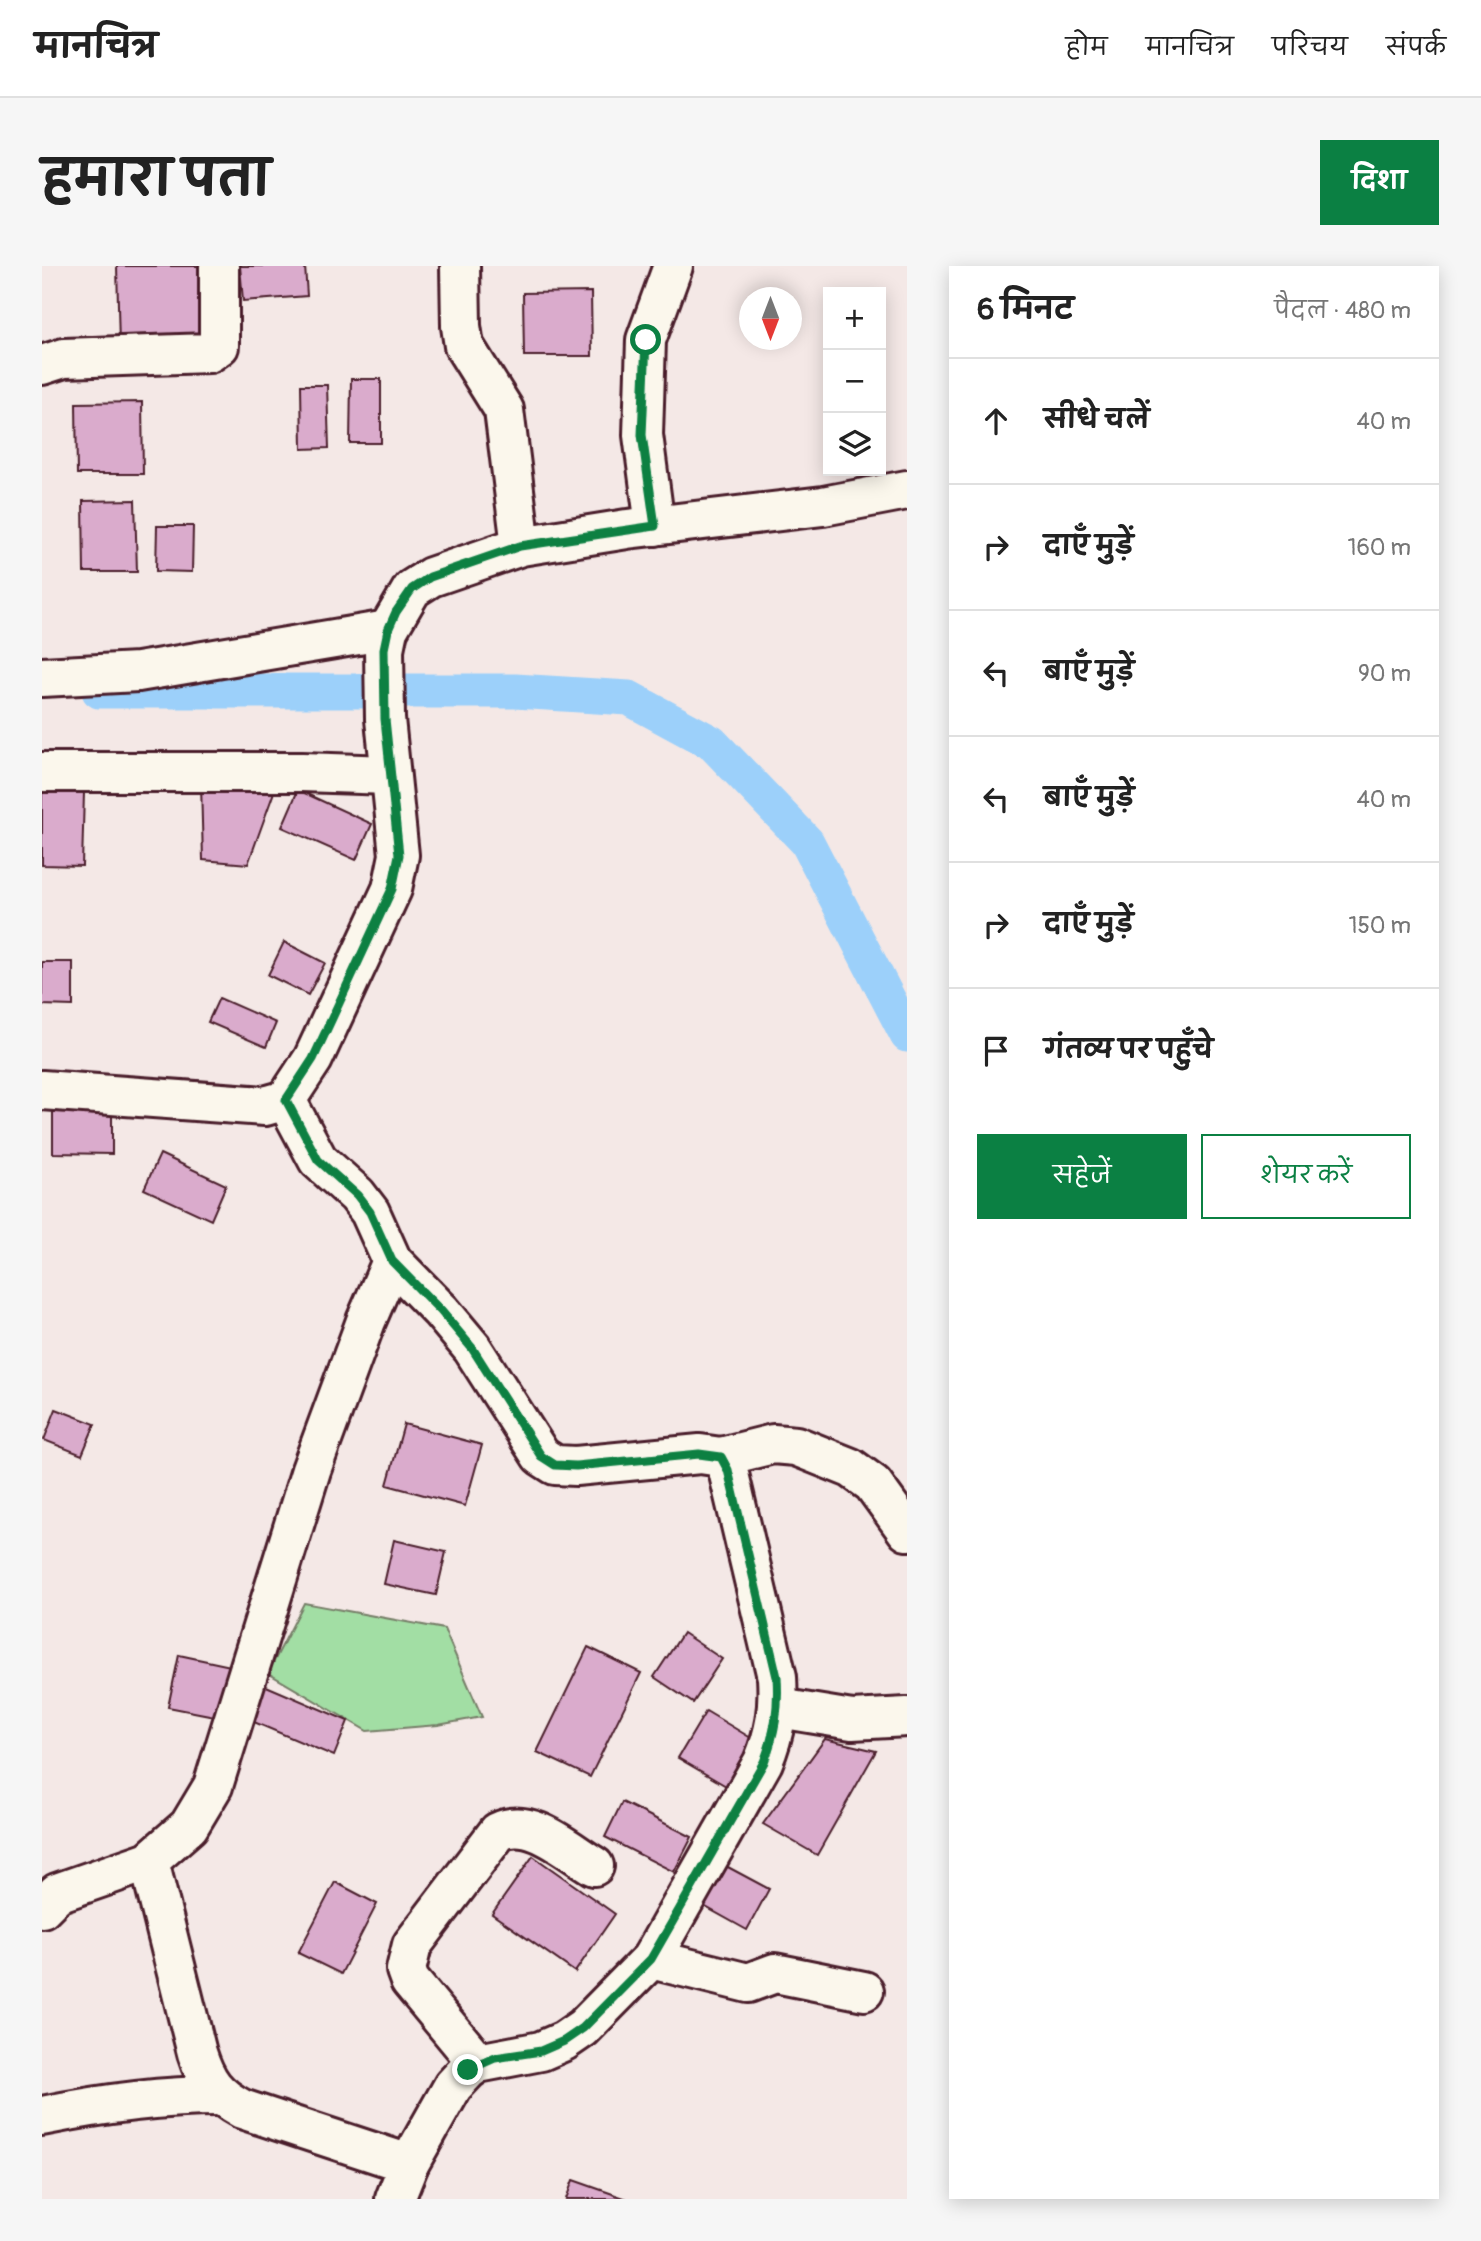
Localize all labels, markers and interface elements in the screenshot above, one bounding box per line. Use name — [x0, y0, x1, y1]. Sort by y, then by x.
text: मानचित्र — [35, 26, 158, 67]
text: होम — [1065, 33, 1108, 62]
text: मानचित्र — [1146, 33, 1234, 62]
text: परिचय — [1272, 33, 1348, 62]
text: संपर्क — [1386, 33, 1446, 62]
button: दिशा — [1320, 140, 1439, 225]
text: हमारा पता — [42, 149, 270, 210]
north arrow — [739, 287, 802, 350]
map controls — [823, 287, 886, 476]
button: + — [823, 287, 886, 350]
text: 6 मिनट — [977, 291, 1074, 328]
text: पैदल · 480 m — [1274, 296, 1411, 325]
route start — [630, 324, 661, 355]
button: − — [823, 350, 886, 413]
icon: ahead — [977, 402, 1015, 440]
text: सीधे चलें — [1044, 404, 1149, 436]
text: 40 m — [1357, 407, 1411, 436]
button: layers — [823, 413, 886, 476]
icon: right — [977, 528, 1015, 566]
text: दाएँ मुड़ें — [1044, 530, 1133, 562]
text: 160 m — [1347, 533, 1411, 562]
icon: left — [977, 654, 1015, 692]
text: बाएँ मुड़ें — [1044, 656, 1134, 688]
text: 90 m — [1358, 659, 1411, 688]
icon: left — [977, 780, 1015, 818]
text: बाएँ मुड़ें — [1044, 782, 1134, 814]
text: 40 m — [1357, 785, 1411, 814]
icon: right — [977, 906, 1015, 944]
text: दाएँ मुड़ें — [1044, 908, 1133, 940]
text: 150 m — [1348, 911, 1411, 940]
icon: arrive — [977, 1032, 1015, 1070]
text: गंतव्य पर पहुँचे — [1044, 1034, 1213, 1066]
button: सहेजें — [977, 1134, 1187, 1219]
button: शेयर करें — [1201, 1134, 1411, 1219]
route end — [452, 2054, 483, 2085]

